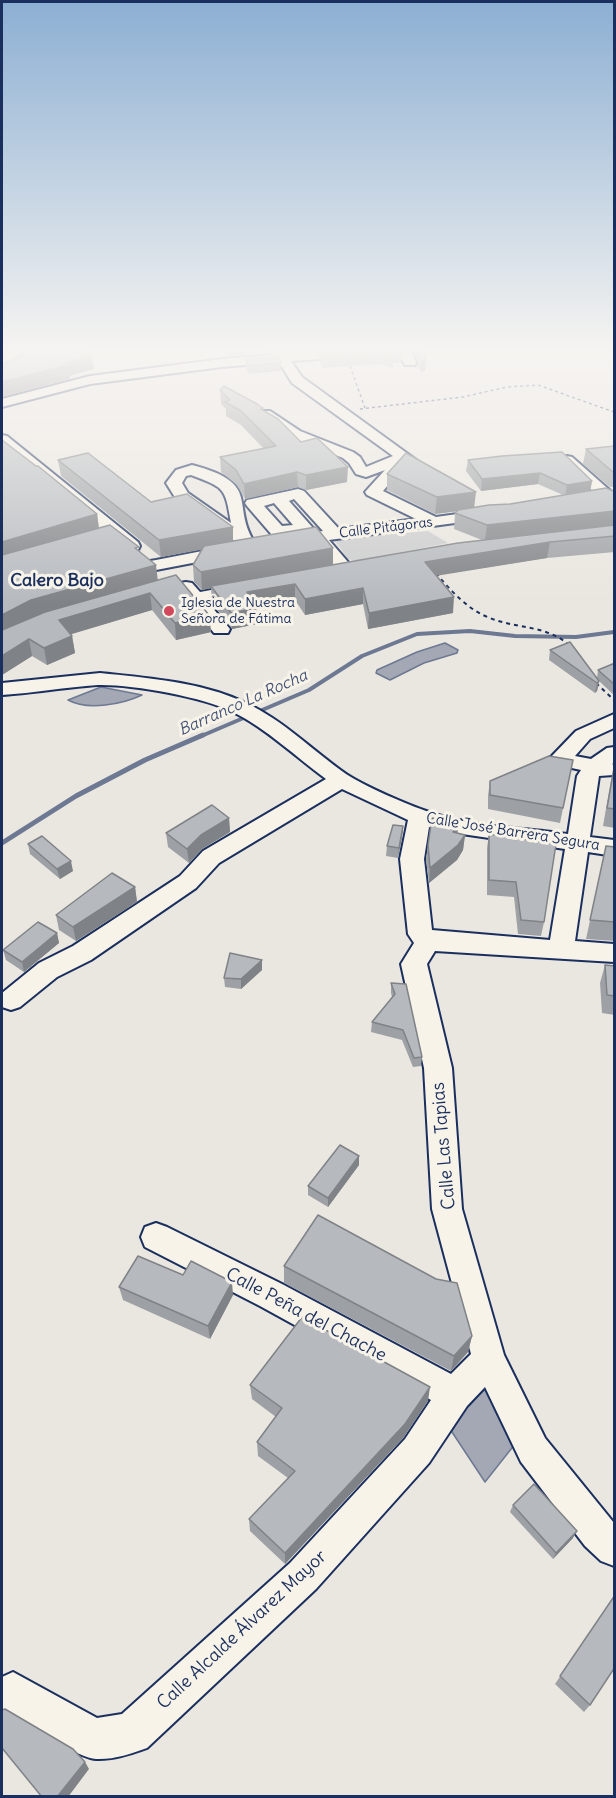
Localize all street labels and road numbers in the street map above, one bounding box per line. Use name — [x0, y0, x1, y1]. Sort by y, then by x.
street label: Calle Pitágoras — [338, 514, 434, 542]
street label: Calle José Barrera Segura — [425, 809, 601, 855]
street label: Calle Las Tapias — [428, 1081, 460, 1211]
street label: Calle Peña del Chache — [222, 1263, 390, 1367]
street label: Calle Alcalde Álvarez Mayor — [153, 1546, 331, 1714]

